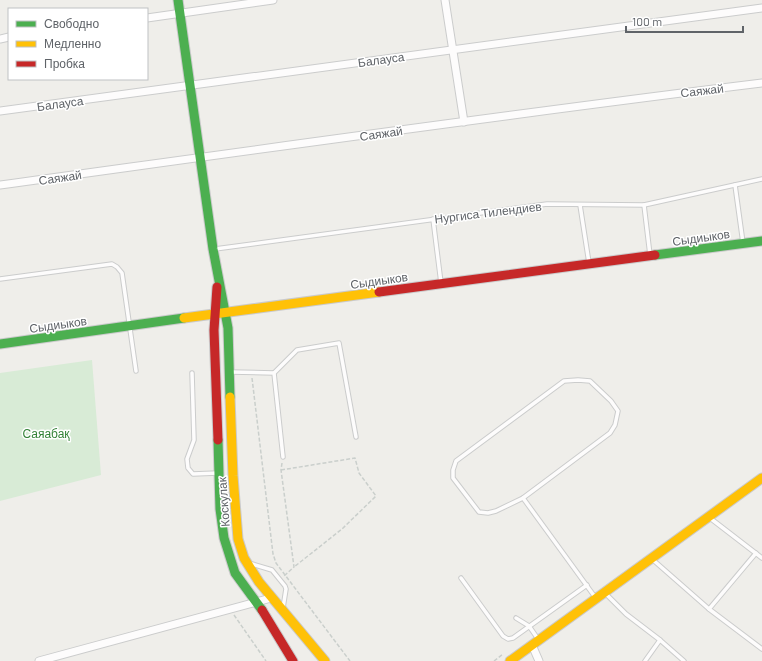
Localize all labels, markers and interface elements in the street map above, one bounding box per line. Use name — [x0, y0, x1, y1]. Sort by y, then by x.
legend — [8, 8, 148, 80]
scale bar — [626, 8, 743, 34]
text: 100 m — [632, 14, 662, 28]
text: Свободно — [44, 16, 99, 31]
text: Медленно — [44, 36, 101, 51]
street label: Балауса — [357, 49, 406, 70]
text: Пробка — [44, 56, 85, 71]
street label: Саяжай — [680, 80, 724, 100]
street label: Балауса — [36, 93, 85, 114]
street label: Саяжай — [359, 123, 403, 143]
street label: Саяжай — [38, 167, 82, 187]
street label: Нургиса Тилендиев — [434, 198, 543, 227]
street label: Сыдиыков — [671, 226, 731, 249]
street label: Сыдиыков — [349, 269, 409, 292]
street label: Сыдиыков — [28, 313, 88, 336]
park label: Саяабақ — [22, 426, 70, 441]
street label: Коскулак — [214, 476, 233, 527]

